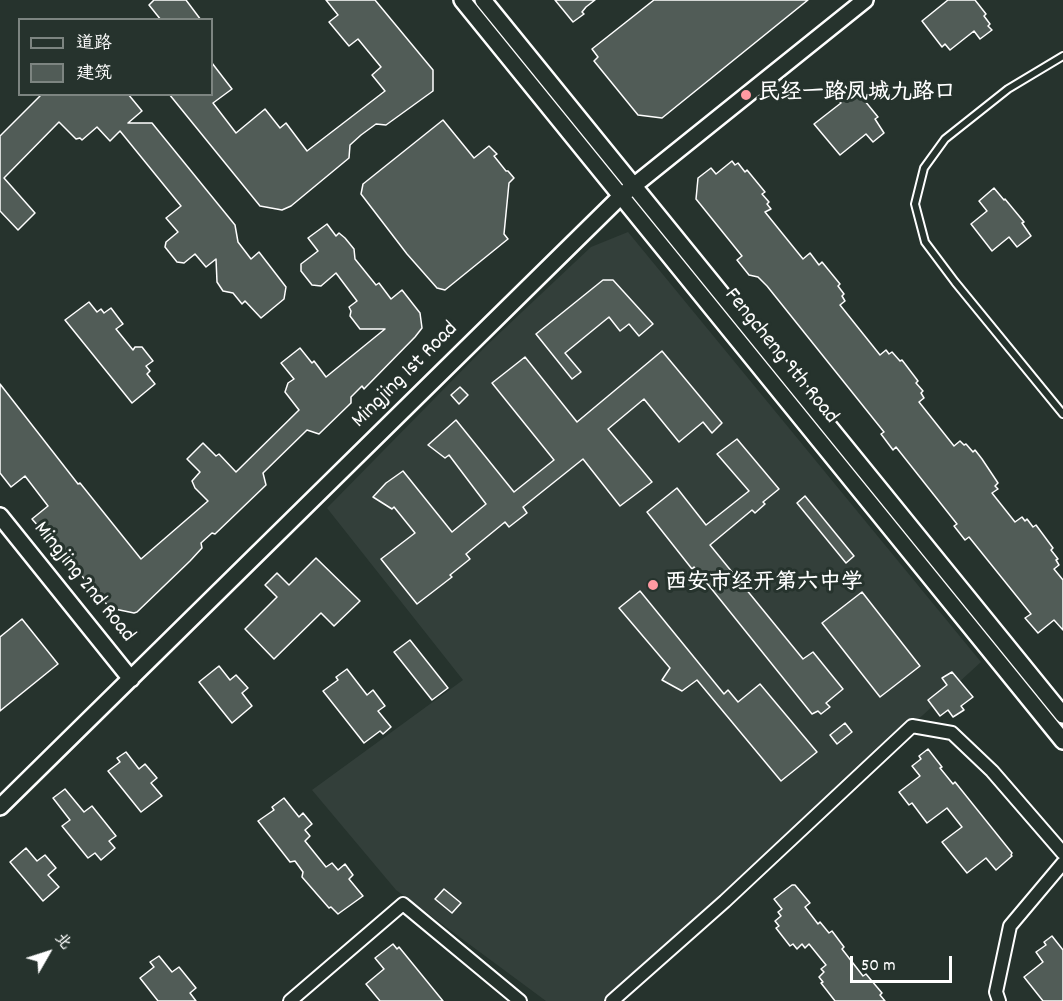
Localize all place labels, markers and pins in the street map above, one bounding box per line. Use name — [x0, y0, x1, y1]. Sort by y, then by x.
place label: 民经一路凤城九路口 — [758, 82, 956, 108]
marker: 民经一路凤城九路口 — [739, 88, 753, 102]
place label: 西安市经开第六中学 — [665, 572, 863, 598]
marker: 西安市经开第六中学 — [646, 578, 660, 592]

